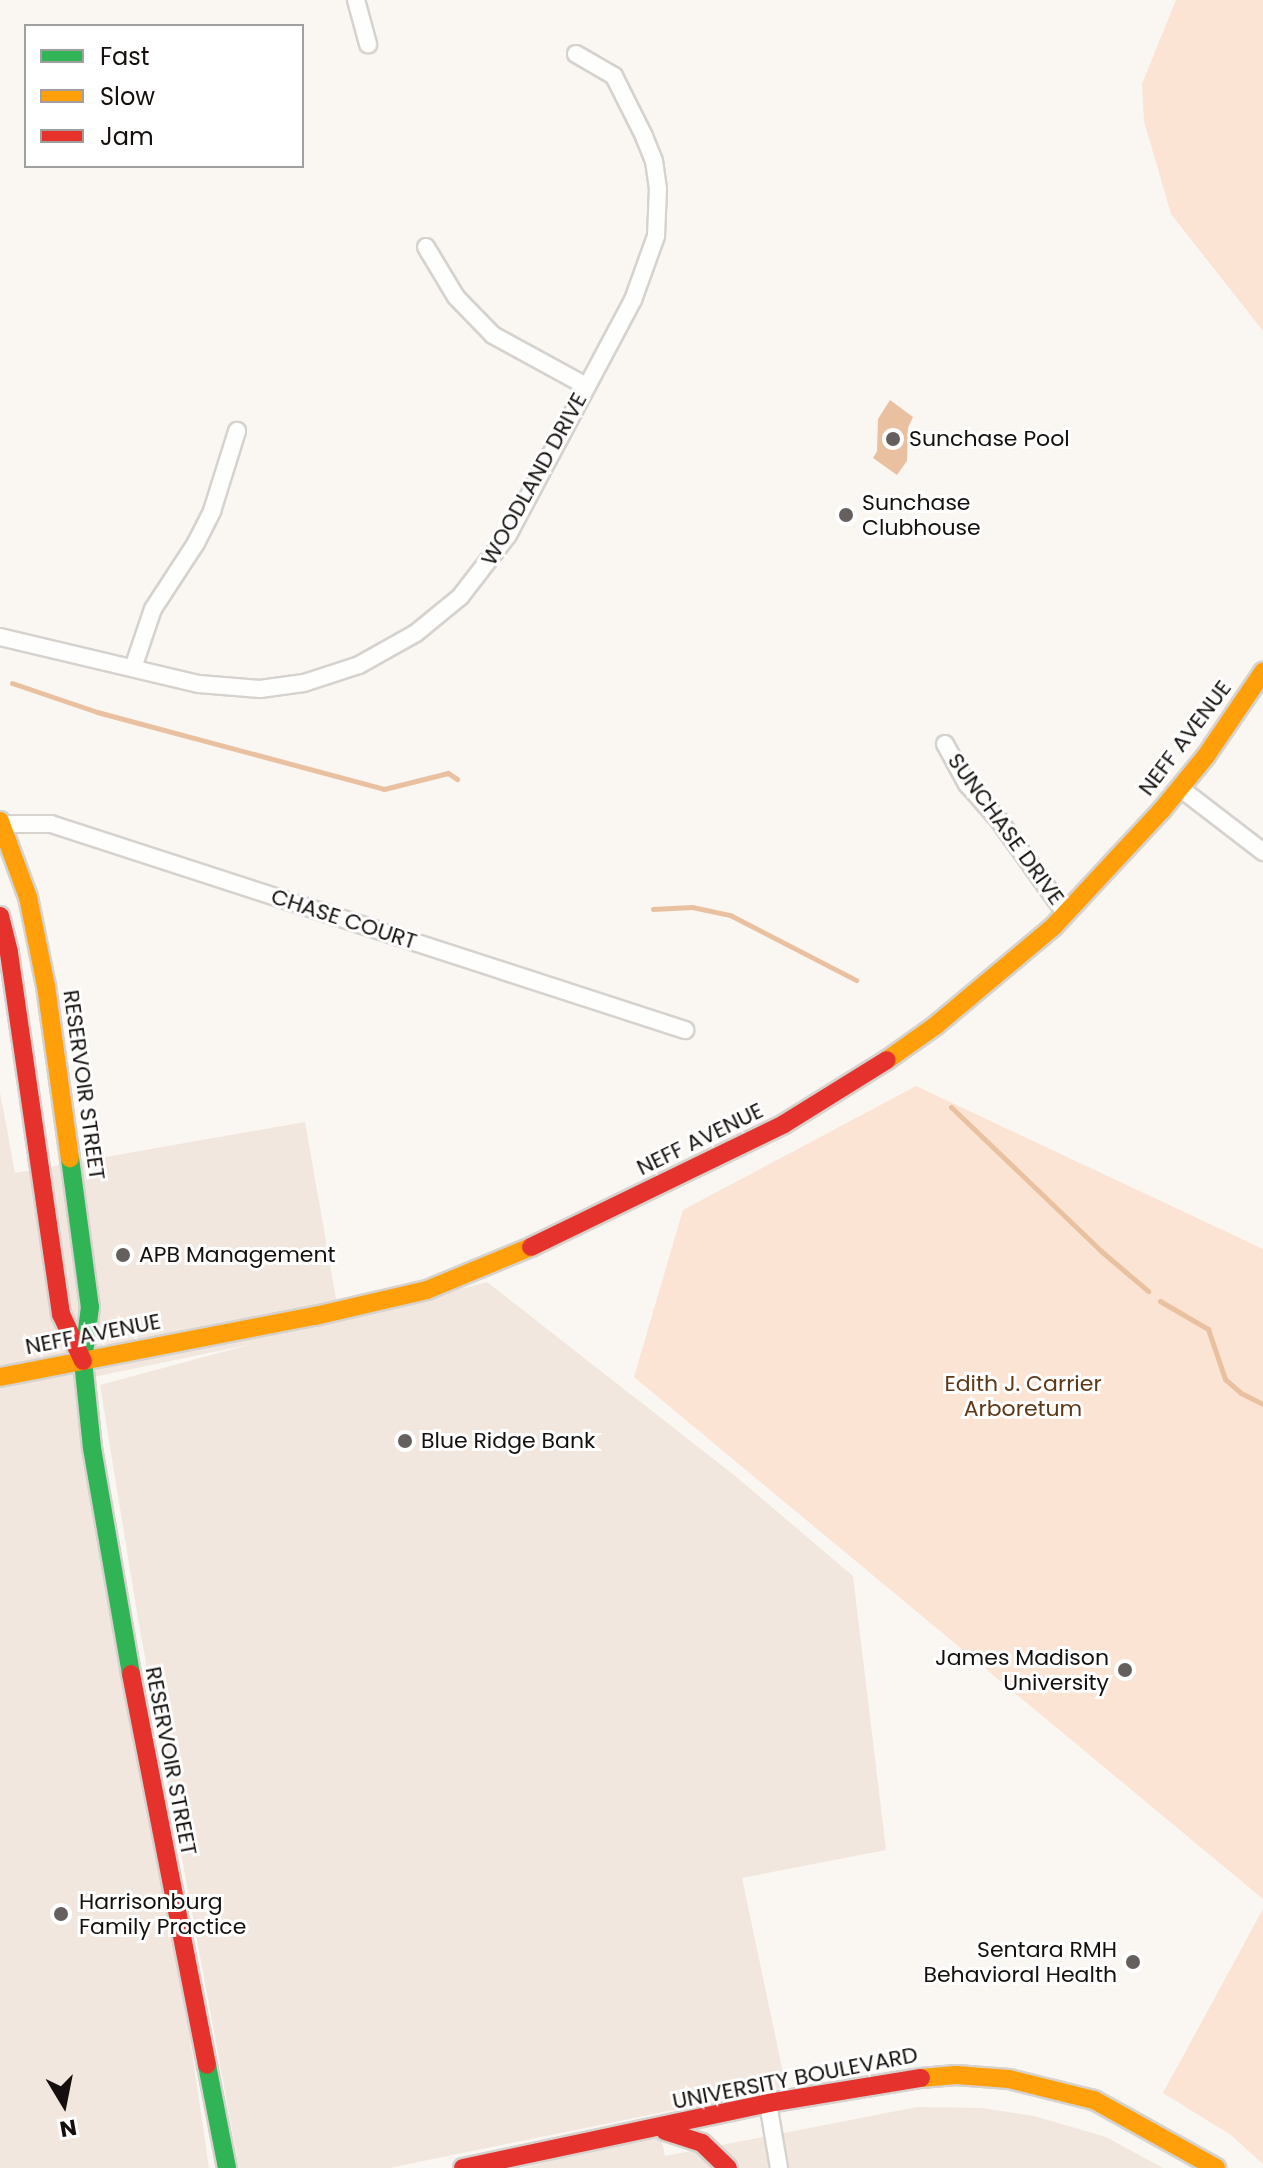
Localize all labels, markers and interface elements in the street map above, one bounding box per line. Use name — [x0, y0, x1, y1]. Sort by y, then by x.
legend — [24, 24, 304, 168]
text: Fast — [100, 40, 150, 73]
text: Slow — [100, 80, 155, 113]
text: Jam — [100, 120, 154, 153]
street label: WOODLAND DRIVE — [476, 388, 592, 570]
place label: Sunchase Pool — [909, 426, 1070, 452]
marker: Sunchase Pool — [884, 430, 902, 448]
place label: Sunchase Clubhouse — [862, 489, 981, 540]
marker: Sunchase Clubhouse — [837, 506, 855, 524]
street label: NEFF AVENUE — [1133, 675, 1237, 801]
street label: SUNCHASE DRIVE — [942, 748, 1070, 910]
street label: CHASE COURT — [268, 883, 420, 955]
street label: RESERVOIR STREET — [58, 988, 110, 1182]
street label: NEFF AVENUE — [632, 1097, 768, 1181]
place label: APB Management — [139, 1242, 336, 1268]
marker: APB Management — [114, 1246, 132, 1264]
street label: NEFF AVENUE — [23, 1308, 163, 1360]
park label: Edith J. Carrier Arboretum — [944, 1370, 1102, 1422]
place label: Blue Ridge Bank — [421, 1428, 595, 1454]
marker: Blue Ridge Bank — [396, 1432, 414, 1450]
place label: James Madison University — [935, 1644, 1109, 1696]
marker: James Madison University — [1116, 1661, 1134, 1679]
street label: RESERVOIR STREET — [140, 1664, 202, 1858]
place label: Harrisonburg Family Practice — [79, 1888, 246, 1940]
marker: Harrisonburg Family Practice — [50, 1903, 72, 1925]
place label: Sentara RMH Behavioral Health — [923, 1936, 1117, 1988]
marker: Sentara RMH Behavioral Health — [1124, 1953, 1142, 1971]
street label: UNIVERSITY BOULEVARD — [670, 2041, 920, 2115]
north arrow — [24, 2064, 104, 2144]
text: N — [57, 2111, 79, 2145]

